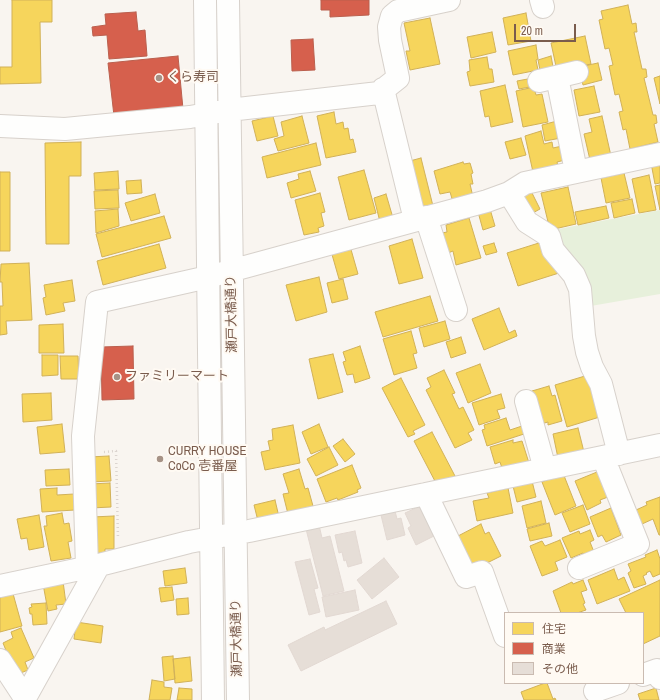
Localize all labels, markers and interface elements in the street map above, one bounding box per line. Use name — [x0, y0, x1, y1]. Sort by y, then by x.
scale bar — [516, 16, 578, 42]
text: 20 m — [521, 23, 543, 39]
place label: くら寿司 — [167, 70, 219, 86]
marker: くら寿司 — [154, 73, 164, 83]
street label: 瀬戸大橋通り — [224, 275, 240, 353]
place label: ファミリーマート — [125, 369, 229, 385]
marker: ファミリーマート — [112, 372, 122, 382]
place label: CURRY HOUSE CoCo 壱番屋 — [168, 444, 247, 475]
marker: CURRY HOUSE CoCo 壱番屋 — [155, 454, 165, 464]
street label: 瀬戸大橋通り — [229, 599, 245, 677]
legend — [504, 612, 644, 684]
text: 住宅 — [542, 621, 566, 637]
text: 商業 — [542, 641, 566, 657]
text: その他 — [542, 661, 578, 677]

